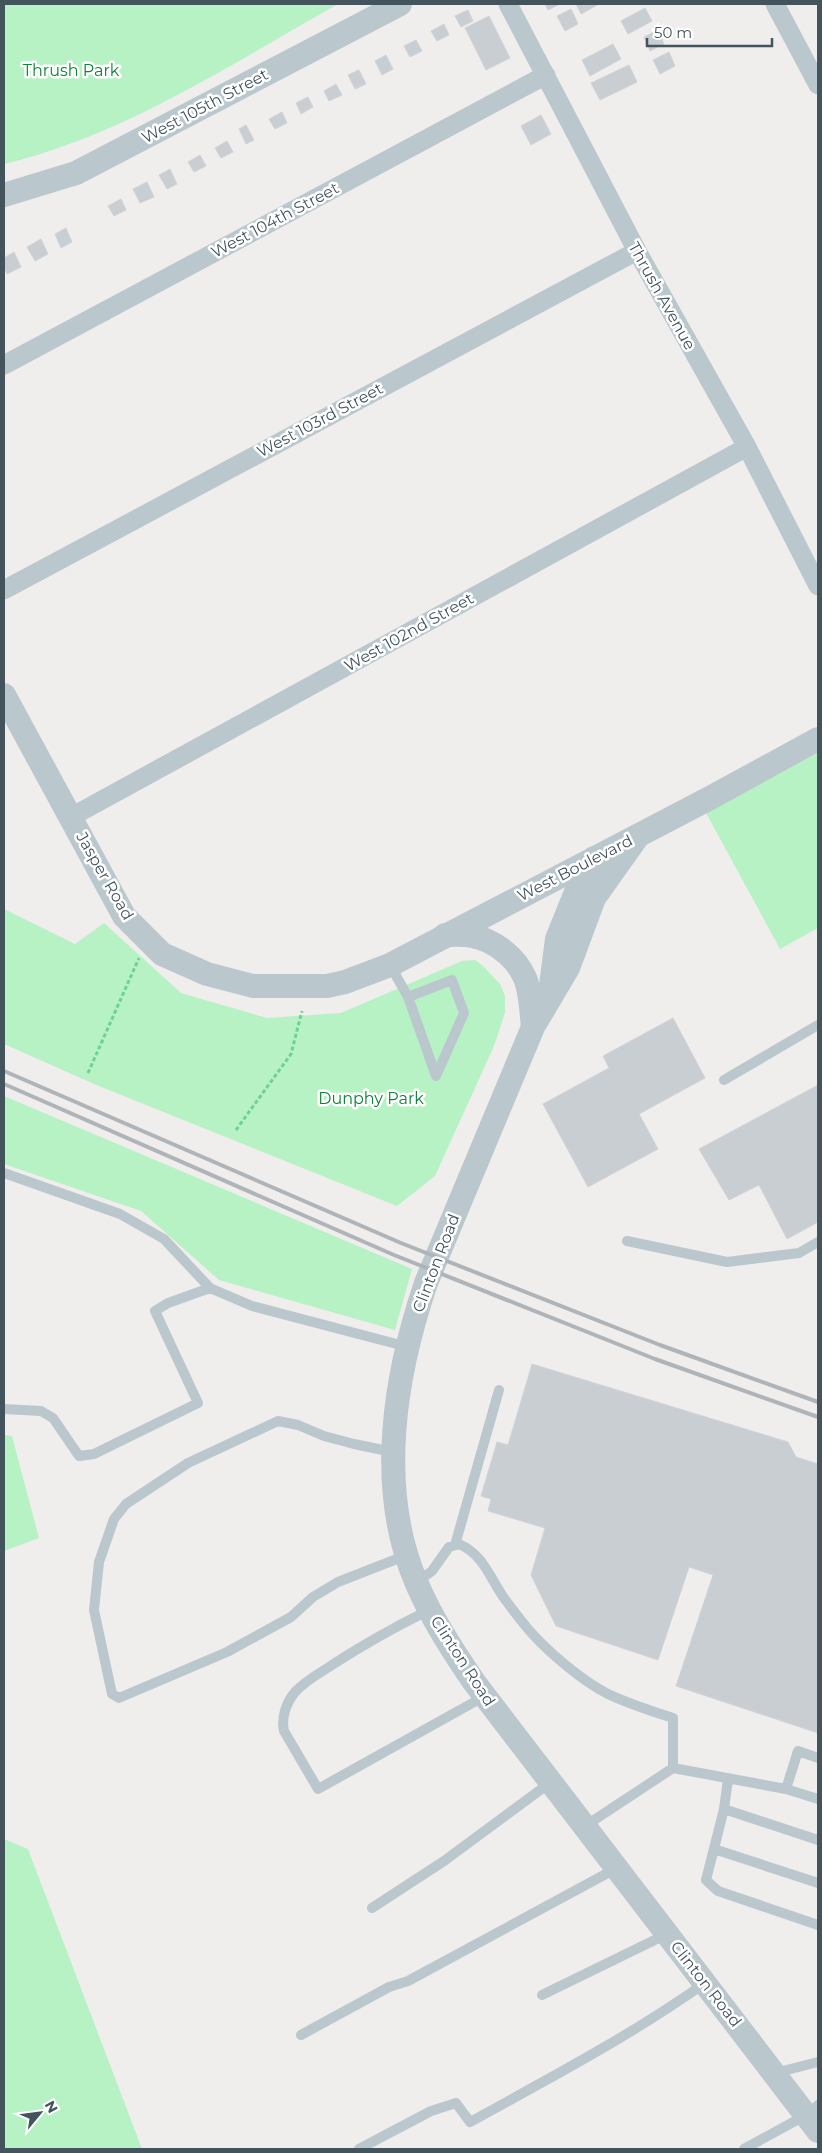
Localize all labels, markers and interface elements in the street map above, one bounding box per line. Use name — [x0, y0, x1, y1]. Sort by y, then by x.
scale bar — [647, 15, 772, 47]
text: 50 m — [654, 23, 692, 42]
park label: Thrush Park — [23, 61, 120, 80]
street label: West 105th Street — [139, 64, 272, 147]
street label: West 104th Street — [208, 178, 343, 262]
street label: Thrush Avenue — [625, 239, 699, 353]
street label: West 103rd Street — [254, 379, 387, 461]
street label: West 102nd Street — [341, 588, 477, 675]
street label: Jasper Road — [72, 828, 138, 923]
street label: West Boulevard — [514, 831, 636, 905]
park label: Dunphy Park — [318, 1089, 424, 1108]
street label: Clinton Road — [409, 1211, 463, 1315]
street label: Clinton Road — [427, 1612, 499, 1710]
street label: Clinton Road — [667, 1937, 745, 2031]
north arrow — [15, 2088, 65, 2138]
text: N — [41, 2097, 62, 2116]

